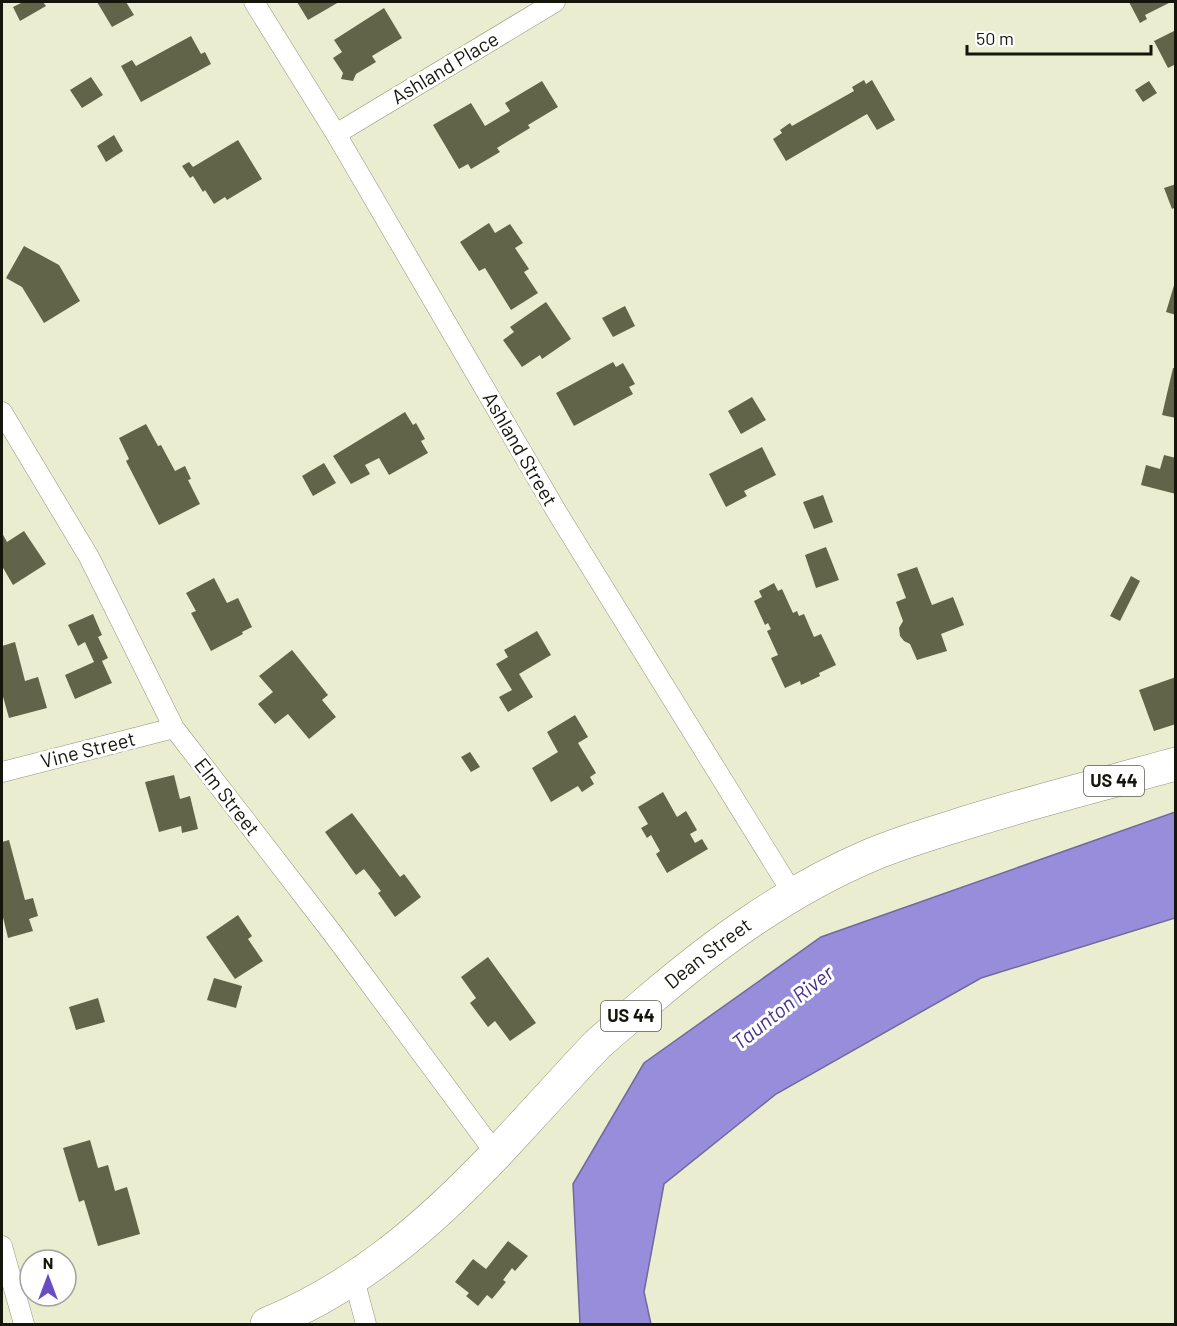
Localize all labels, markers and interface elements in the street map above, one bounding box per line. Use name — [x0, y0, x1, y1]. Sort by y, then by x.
scale bar — [967, 18, 1152, 56]
street label: Ashland Place — [387, 26, 502, 108]
text: 50 m — [976, 27, 1014, 49]
street label: Ashland Street — [479, 387, 563, 510]
street label: Vine Street — [38, 726, 138, 772]
street label: Elm Street — [190, 753, 266, 840]
road number: US 44 — [1084, 766, 1144, 796]
street label: Dean Street — [659, 912, 755, 993]
water label: Taunton River — [726, 959, 838, 1054]
road number: US 44 — [601, 1001, 661, 1031]
north arrow — [18, 1248, 78, 1308]
text: N — [43, 1253, 53, 1272]

